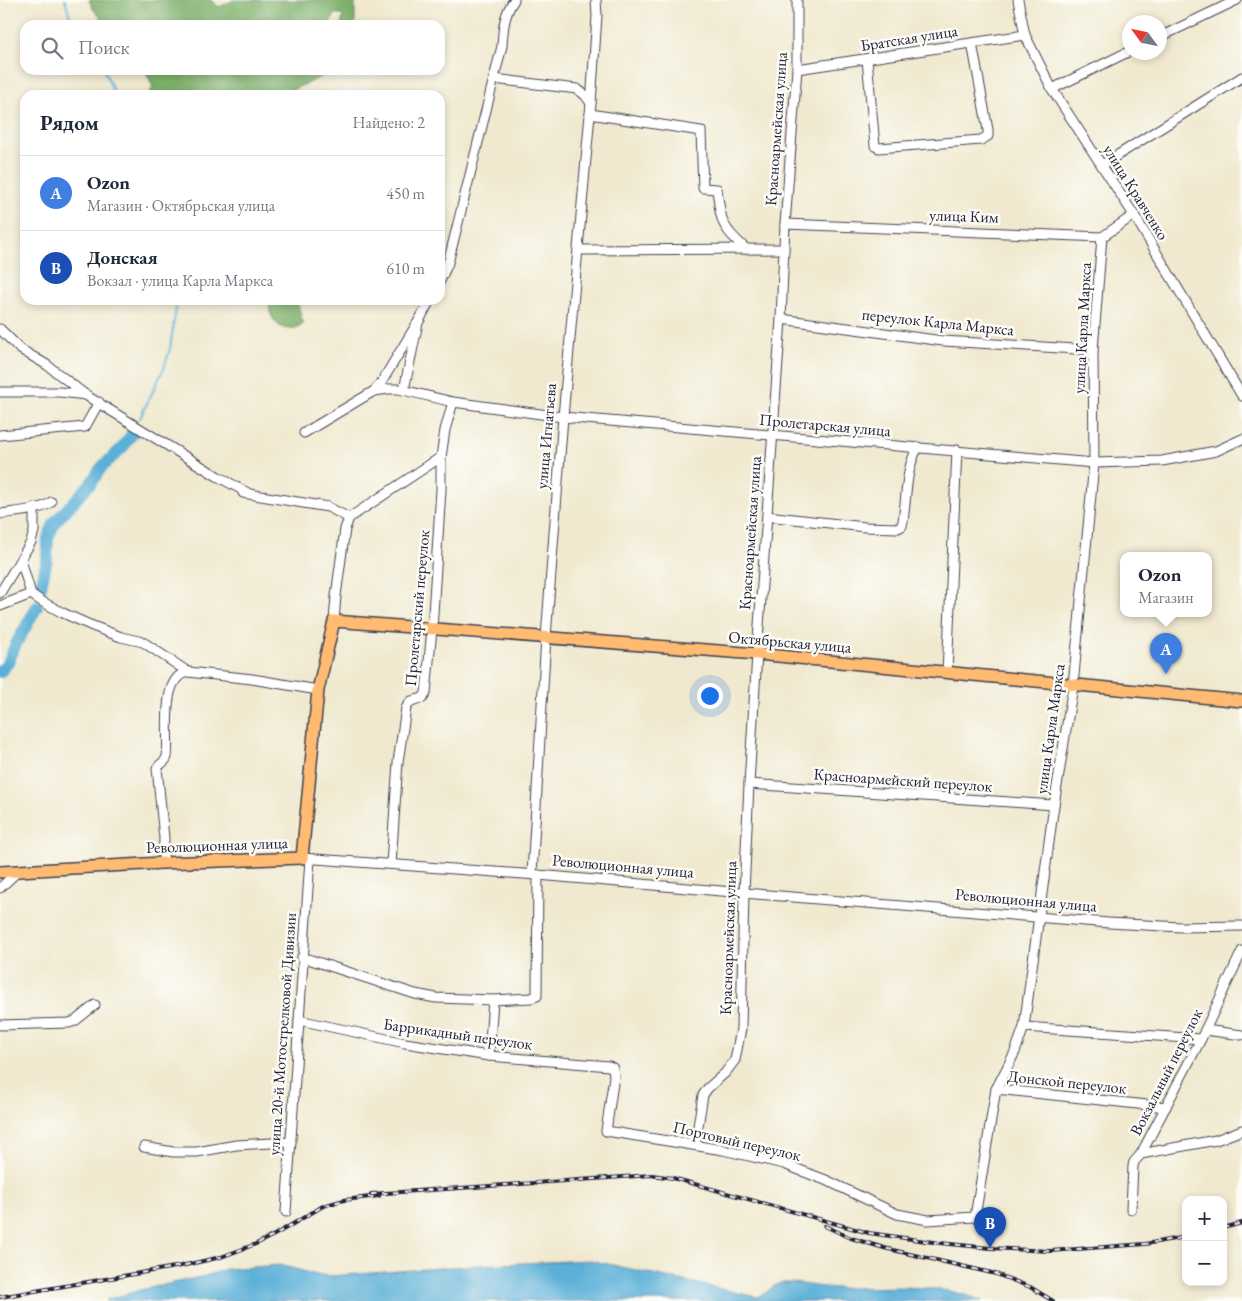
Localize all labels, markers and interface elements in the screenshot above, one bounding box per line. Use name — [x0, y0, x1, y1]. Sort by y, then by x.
north arrow — [1122, 15, 1167, 60]
search box — [20, 20, 445, 75]
street label: Братская улица — [859, 20, 960, 56]
icon: search — [38, 34, 66, 62]
text: Поиск — [78, 35, 130, 60]
street label: Красноармейская улица — [760, 51, 792, 207]
text: Рядом — [40, 109, 99, 136]
text: Найдено: 2 — [353, 112, 425, 133]
street label: улица Кравченко — [1098, 140, 1174, 244]
text: Ozon — [87, 170, 130, 195]
text: A — [50, 183, 62, 204]
text: 450 m — [386, 183, 425, 204]
text: Магазин · Октябрьская улица — [87, 195, 275, 216]
street label: улица Ким — [929, 204, 999, 228]
text: Донская — [87, 245, 158, 270]
text: B — [51, 258, 61, 279]
text: 610 m — [386, 258, 425, 279]
street label: улица Карла Маркса — [1068, 261, 1096, 394]
text: Вокзал · улица Карла Маркса — [87, 270, 273, 291]
street label: переулок Карла Маркса — [861, 304, 1016, 340]
street label: улица Игнатьева — [531, 382, 561, 490]
street label: Пролетарская улица — [758, 409, 892, 441]
street label: Красноармейская улица — [734, 455, 766, 611]
street label: Пролетарский переулок — [400, 529, 434, 687]
popup — [1120, 552, 1212, 617]
text: Ozon — [1138, 562, 1181, 587]
text: Магазин — [1138, 587, 1194, 608]
street label: Октябрьская улица — [728, 626, 853, 658]
pin: A — [1150, 633, 1182, 674]
street label: улица Карла Маркса — [1030, 662, 1070, 796]
your location — [697, 683, 723, 709]
street label: Красноармейский переулок — [813, 763, 993, 797]
street label: Революционная улица — [146, 832, 289, 858]
street label: Революционная улица — [551, 849, 695, 883]
street label: Красноармейская улица — [715, 860, 741, 1015]
street label: Революционная улица — [954, 883, 1098, 917]
street label: улица 20-й Мотострелковой Дивизии — [263, 911, 301, 1156]
street label: Вокзальный переулок — [1125, 1005, 1207, 1139]
street label: Баррикадный переулок — [382, 1013, 534, 1055]
street label: Донской переулок — [1007, 1065, 1128, 1099]
street label: Портовый переулок — [671, 1116, 803, 1166]
map controls — [1182, 1196, 1227, 1286]
button: + — [1182, 1196, 1227, 1241]
pin: B — [974, 1207, 1006, 1248]
button: − — [1182, 1241, 1227, 1286]

